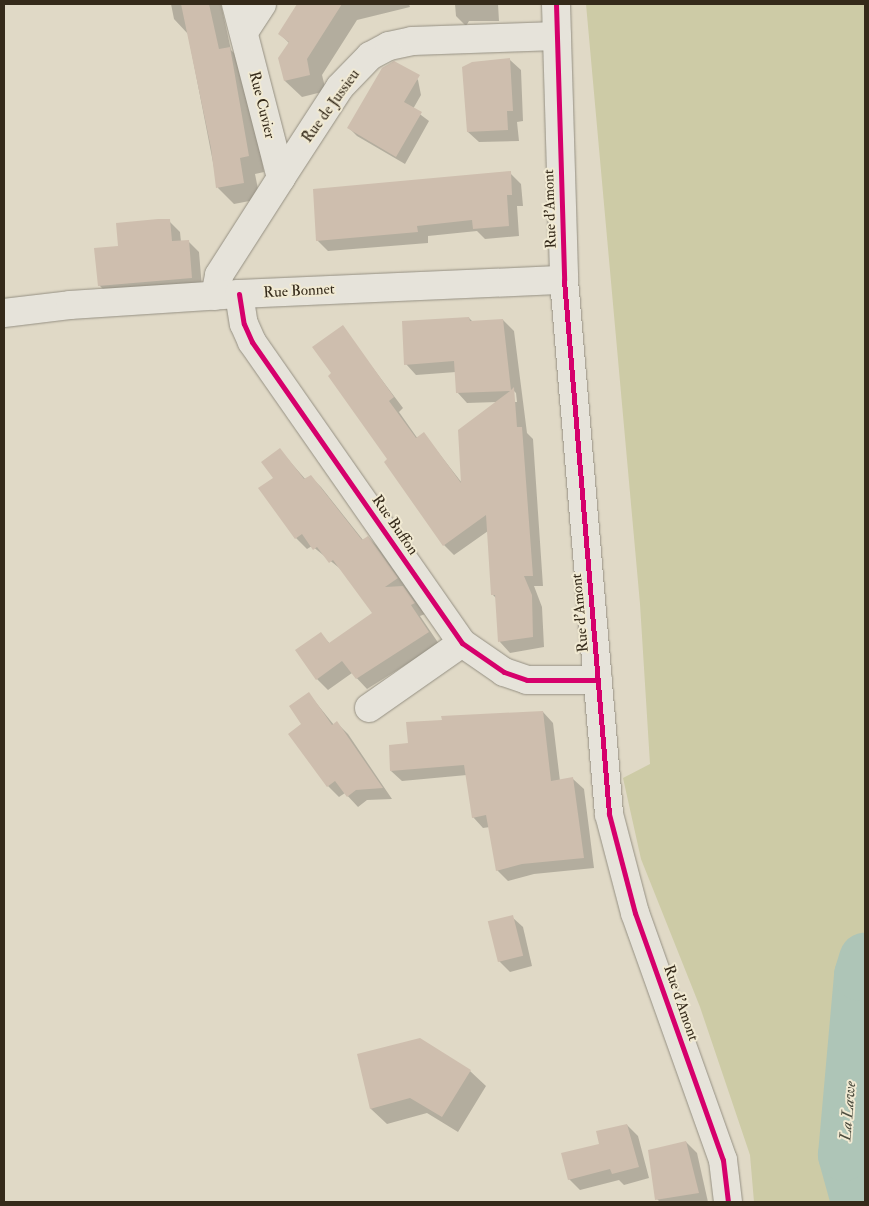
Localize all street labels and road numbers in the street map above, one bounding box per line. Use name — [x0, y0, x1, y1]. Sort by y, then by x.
street label: Rue de Jussieu — [298, 66, 364, 146]
street label: Rue Cuvier — [245, 70, 279, 140]
street label: Rue d'Amont — [540, 169, 560, 249]
street label: Rue Bonnet — [263, 280, 335, 302]
street label: Rue Buffon — [368, 492, 422, 558]
street label: Rue d'Amont — [568, 573, 592, 653]
street label: Rue d'Amont — [660, 963, 702, 1043]

